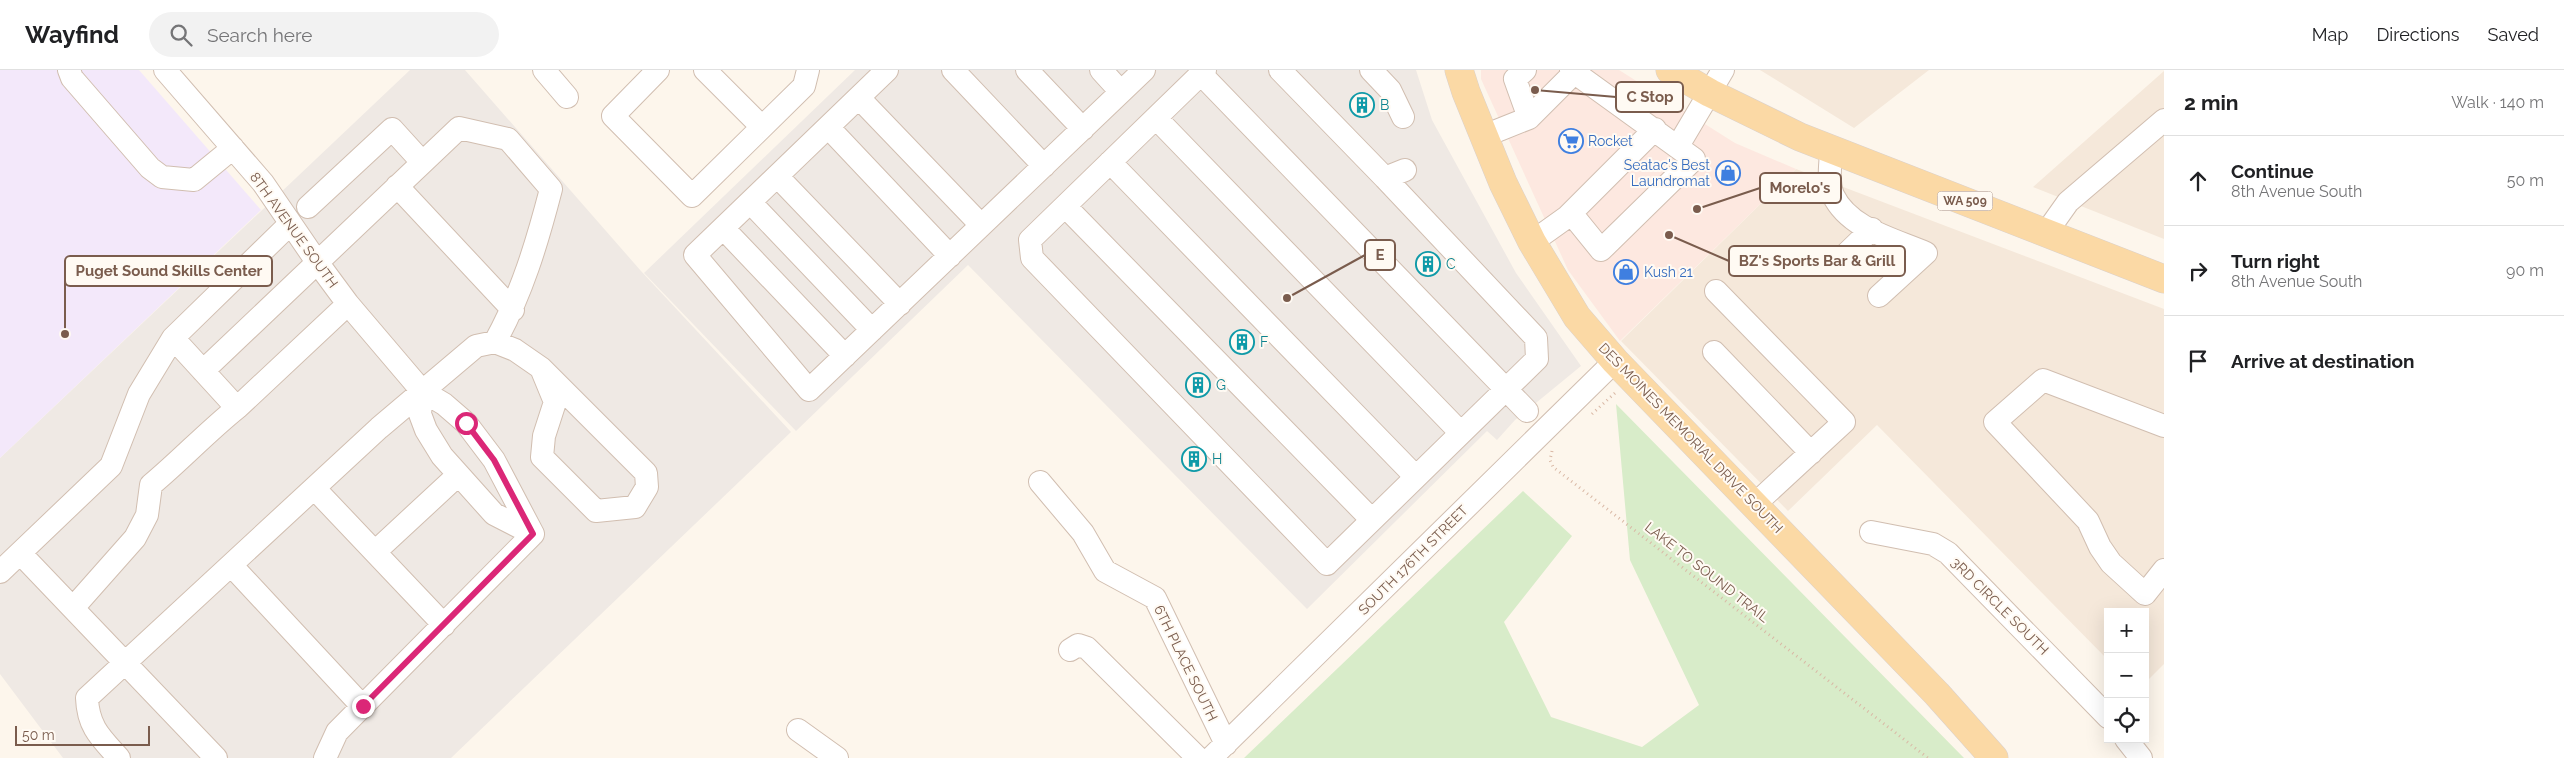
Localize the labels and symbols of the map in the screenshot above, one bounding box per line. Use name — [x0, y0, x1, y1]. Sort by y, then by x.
callout: C Stop — [1616, 82, 1683, 112]
text: C Stop — [1626, 88, 1674, 106]
building icon: B — [1349, 92, 1375, 118]
place label: B — [1380, 97, 1389, 113]
supermarket icon: Rocket — [1558, 128, 1584, 154]
place label: Rocket — [1588, 133, 1633, 149]
place label: Seatac's Best Laundromat — [1624, 157, 1710, 189]
shop icon: Seatac's Best Laundromat — [1715, 160, 1741, 186]
street label: 8TH AVENUE SOUTH — [247, 169, 341, 291]
callout: Morelo's — [1760, 173, 1841, 203]
text: Morelo's — [1770, 179, 1830, 197]
road number: WA 509 — [1938, 192, 1992, 210]
callout: E — [1365, 240, 1395, 270]
text: E — [1375, 246, 1385, 264]
callout: BZ's Sports Bar & Grill — [1729, 246, 1905, 276]
building icon: C — [1415, 251, 1441, 277]
text: BZ's Sports Bar & Grill — [1739, 252, 1895, 270]
callout: Puget Sound Skills Center — [65, 256, 272, 286]
place label: C — [1446, 256, 1456, 272]
shop icon: Kush 21 — [1613, 259, 1639, 285]
text: Puget Sound Skills Center — [76, 262, 263, 280]
place label: Kush 21 — [1644, 264, 1693, 280]
building icon: F — [1229, 329, 1255, 355]
place label: F — [1260, 334, 1268, 350]
street label: DES MOINES MEMORIAL DRIVE SOUTH — [1596, 340, 1786, 536]
building icon: G — [1185, 372, 1211, 398]
place label: G — [1216, 377, 1226, 393]
route start — [455, 412, 478, 435]
building icon: H — [1181, 446, 1207, 472]
place label: H — [1212, 451, 1222, 467]
street label: SOUTH 176TH STREET — [1355, 502, 1471, 618]
street label: LAKE TO SOUND TRAIL — [1642, 519, 1772, 625]
street label: 3RD CIRCLE SOUTH — [1948, 554, 2052, 658]
street label: 6TH PLACE SOUTH — [1151, 602, 1221, 724]
route end — [352, 695, 375, 718]
scale bar — [15, 723, 150, 746]

